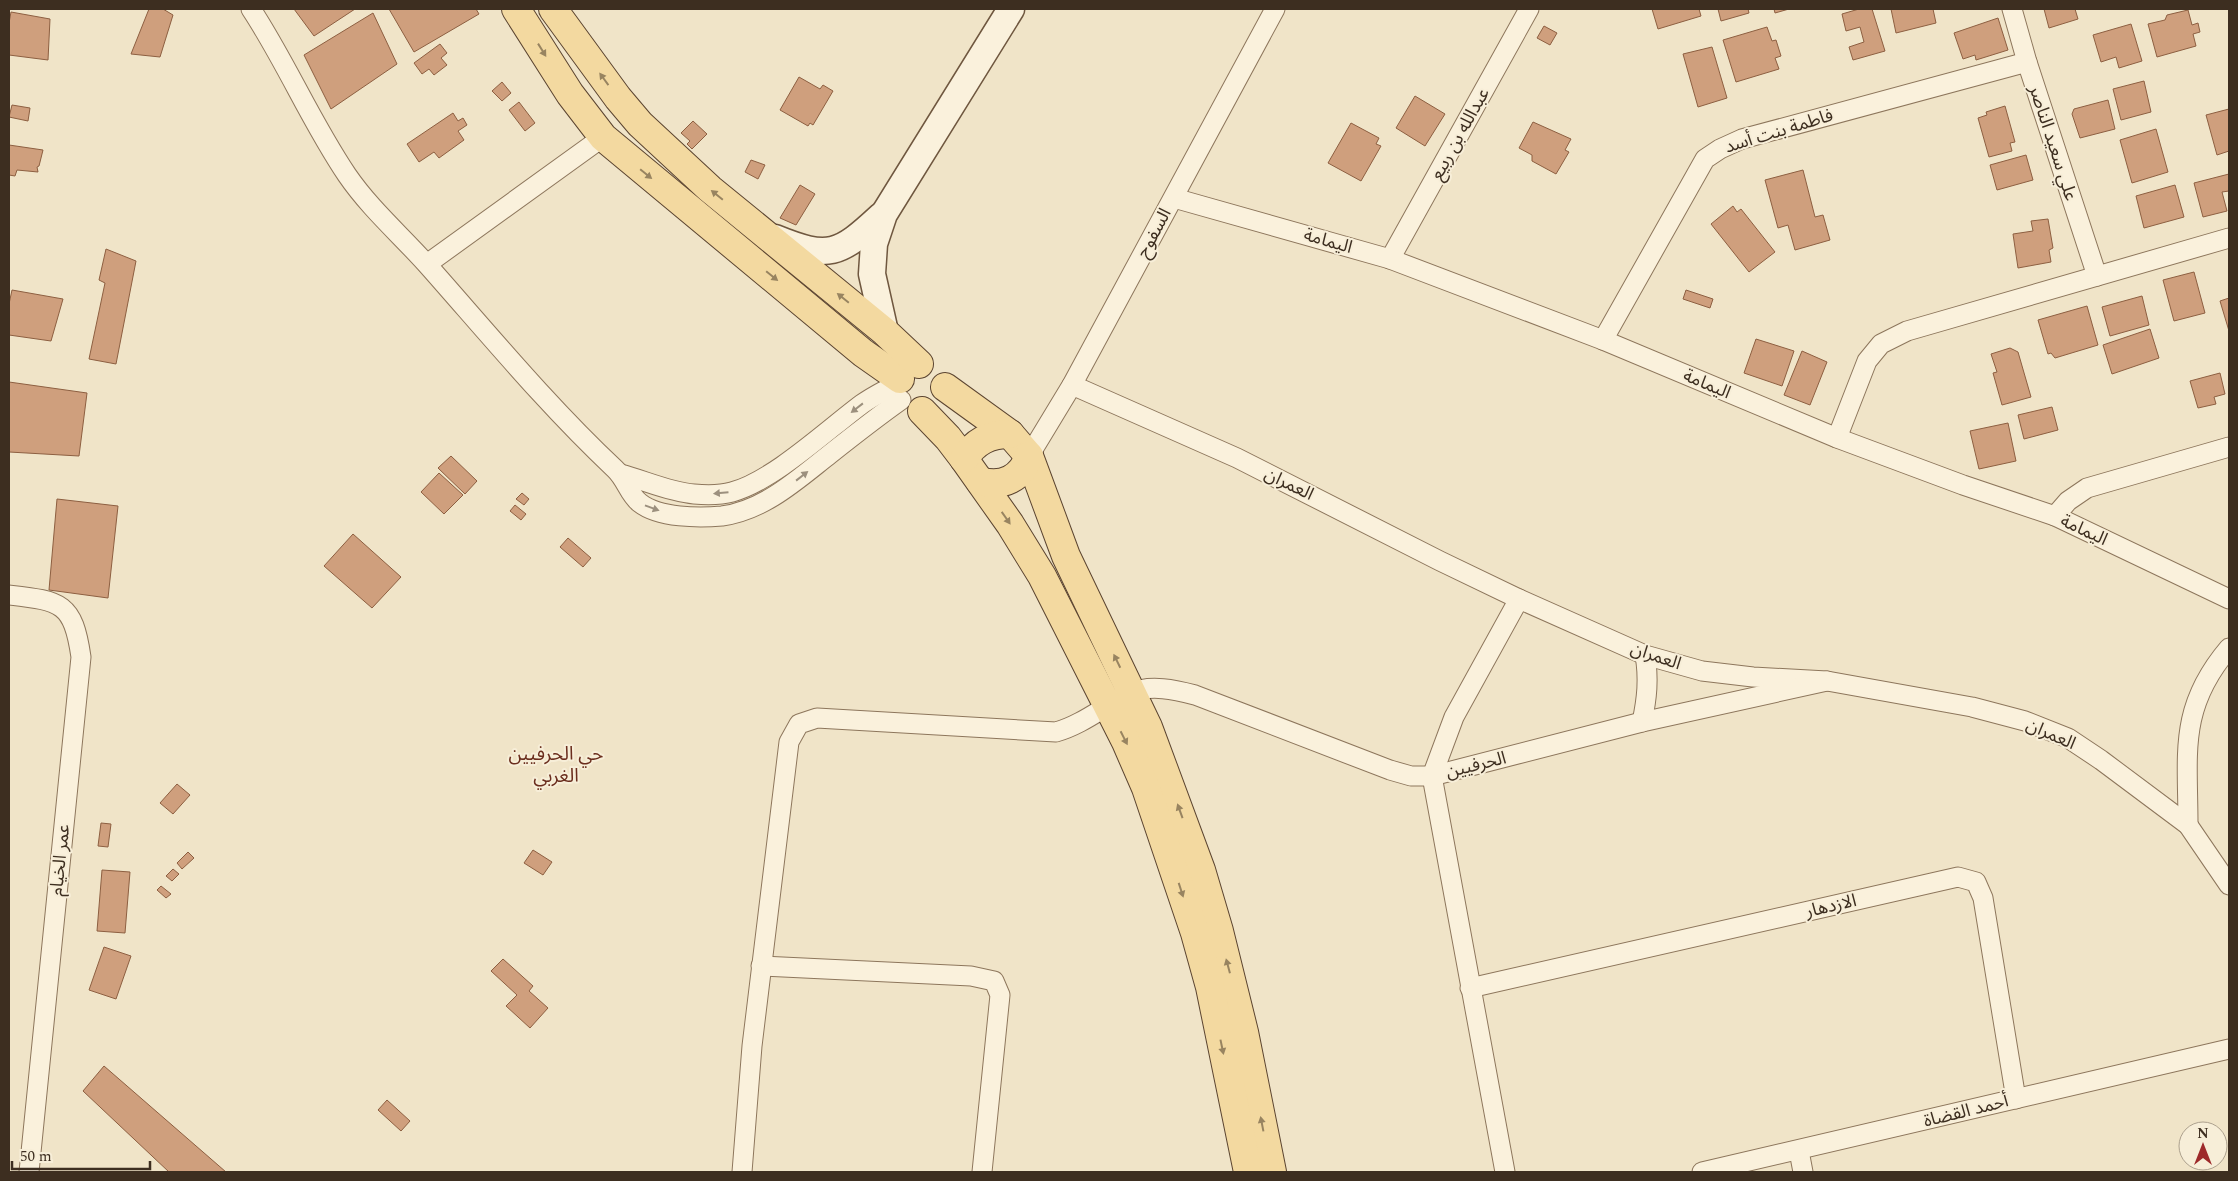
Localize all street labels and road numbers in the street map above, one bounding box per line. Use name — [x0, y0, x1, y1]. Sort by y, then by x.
street label: علي سعيد الناصر — [2021, 81, 2084, 204]
street label: عبدالله بن ربيع — [1423, 83, 1497, 185]
street label: فاطمة بنت أسد — [1721, 102, 1837, 160]
street label: السفوح — [1130, 203, 1178, 263]
street label: اليمامة — [1300, 221, 1356, 261]
street label: اليمامة — [1679, 362, 1735, 406]
street label: العمران — [1260, 460, 1318, 508]
street label: اليمامة — [2056, 507, 2112, 553]
street label: العمران — [1627, 635, 1685, 677]
street label: العمران — [2022, 711, 2080, 757]
street label: الحرفيين — [1443, 744, 1509, 786]
street label: عمر الخيام — [43, 823, 77, 897]
street label: الازدهار — [1802, 887, 1859, 925]
street label: أحمد القضاة — [1921, 1087, 2011, 1135]

